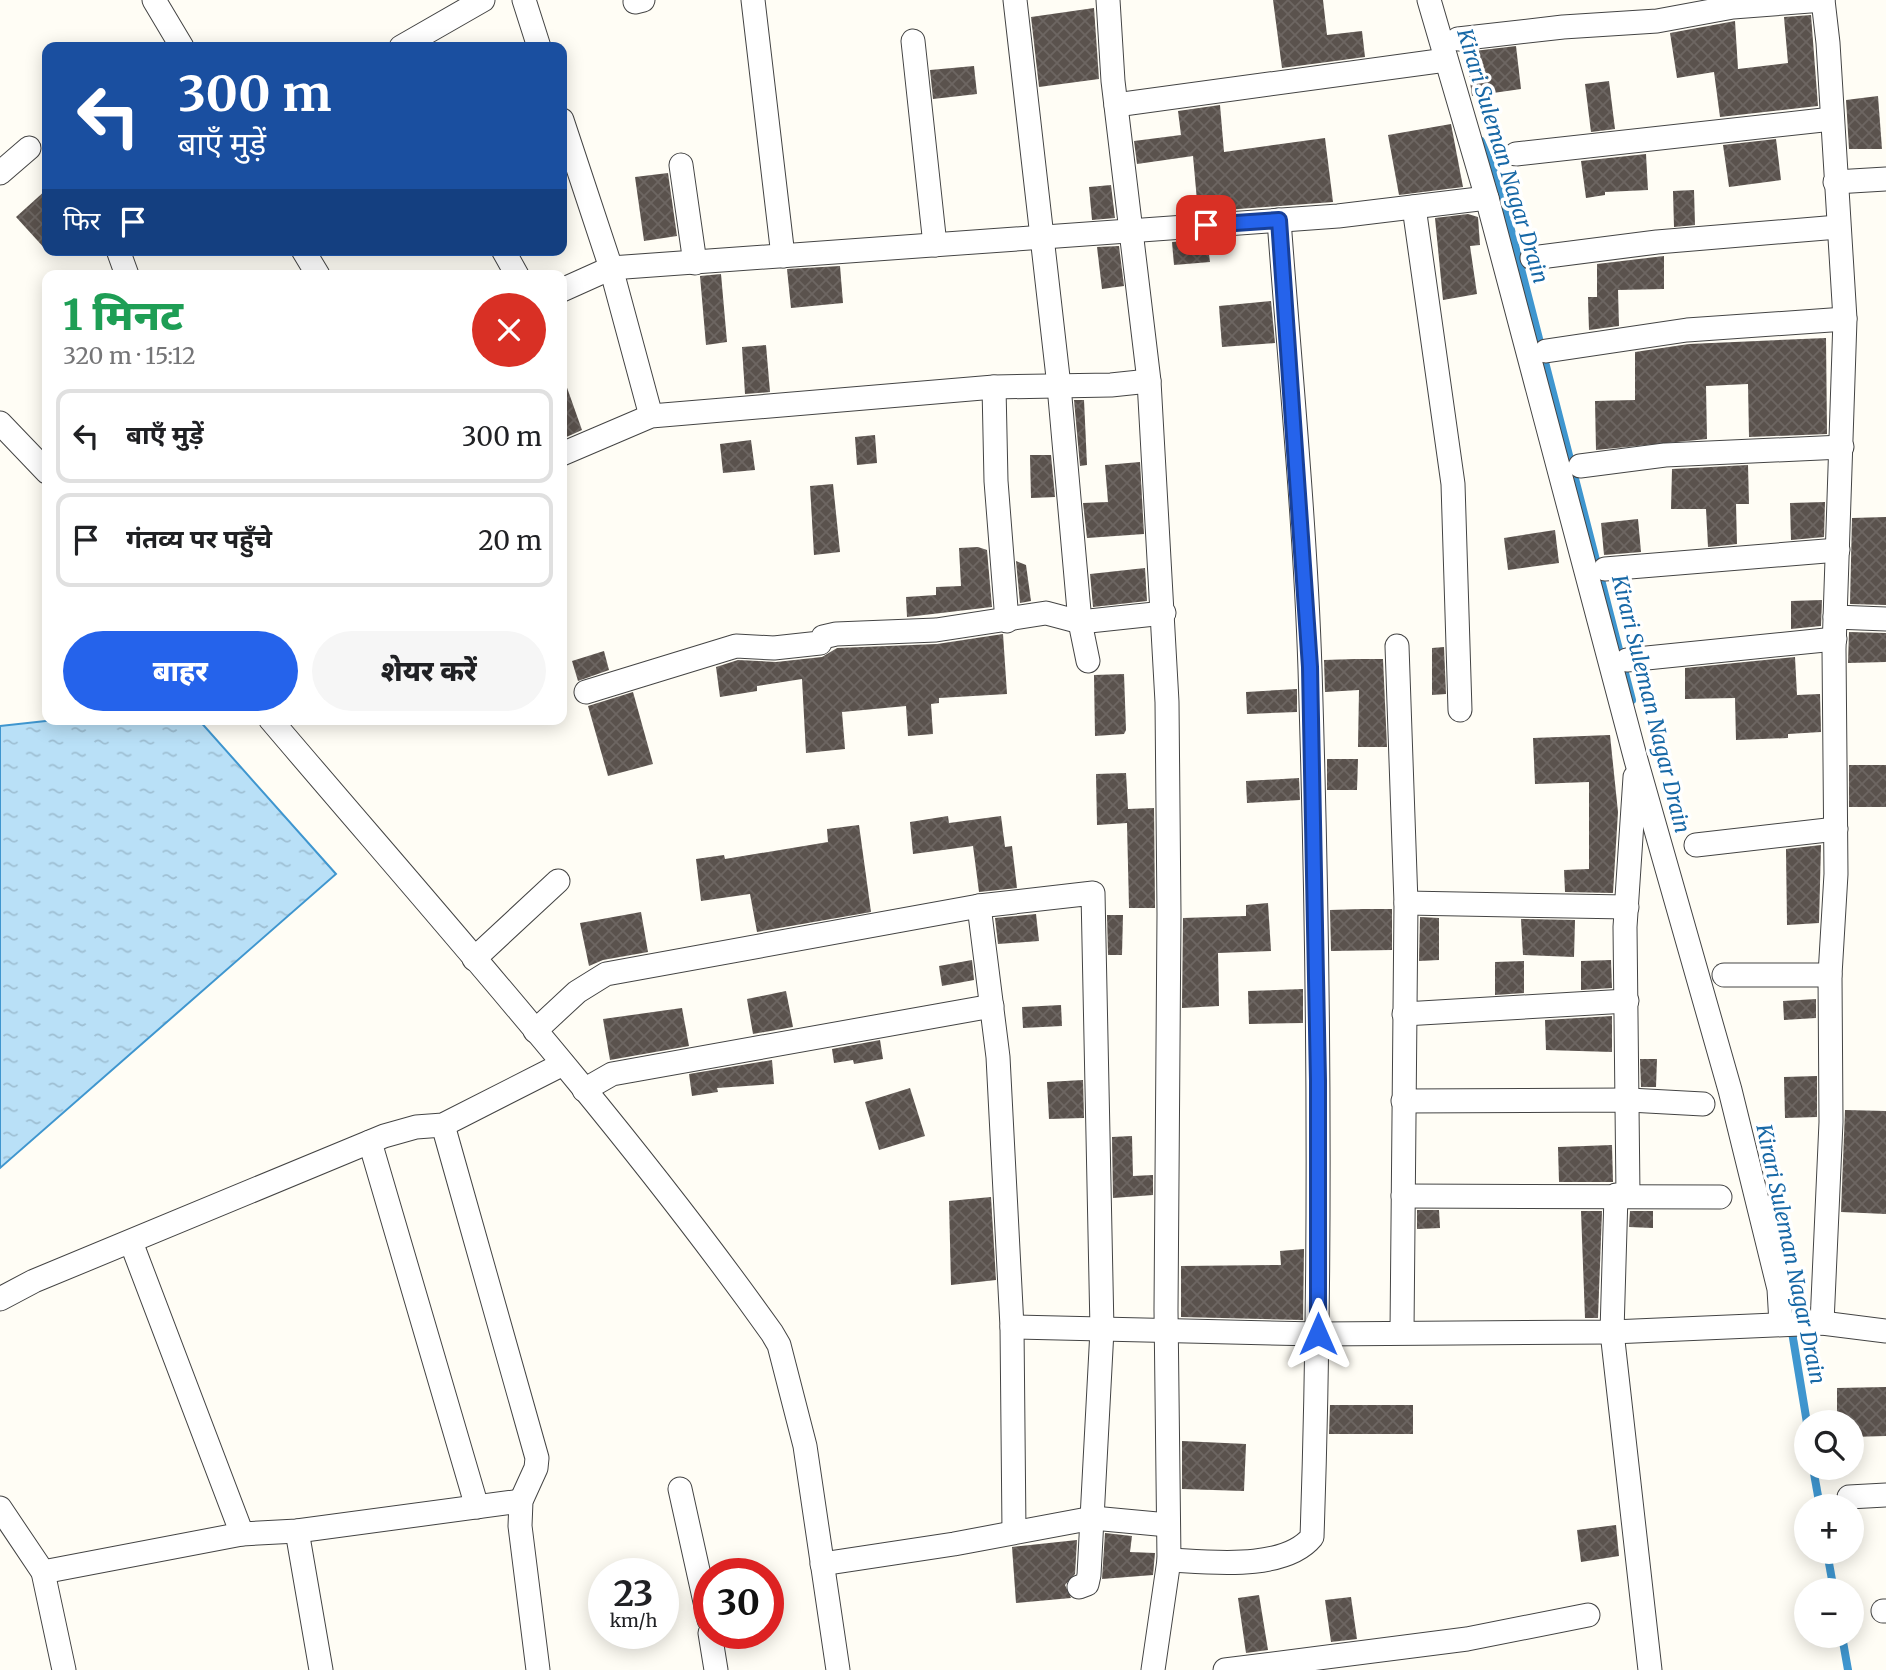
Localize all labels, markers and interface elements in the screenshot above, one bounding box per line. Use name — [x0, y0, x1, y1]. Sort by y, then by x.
water label: Kirari Suleman Nagar Drain — [1451, 24, 1555, 287]
text: 300 m — [178, 63, 332, 124]
icon: left — [63, 70, 154, 161]
text: बाएँ मुड़ें — [178, 124, 266, 164]
pin — [1176, 195, 1236, 255]
icon: arrive — [114, 203, 152, 241]
text: फिर — [63, 204, 100, 237]
icon: arrive — [1187, 206, 1225, 244]
text: 1 मिनट — [63, 289, 183, 341]
button: close — [472, 293, 546, 367]
text: 320 m · 15:12 — [63, 341, 196, 370]
icon: left — [67, 417, 105, 455]
text: बाएँ मुड़ें — [126, 418, 203, 451]
text: 300 m — [462, 420, 542, 453]
icon: arrive — [67, 521, 105, 559]
text: गंतव्य पर पहुँचे — [126, 522, 272, 555]
text: 20 m — [478, 524, 542, 557]
water label: Kirari Suleman Nagar Drain — [1606, 571, 1696, 836]
button: बाहर — [63, 631, 298, 711]
button: शेयर करें — [312, 631, 546, 711]
water label: Kirari Suleman Nagar Drain — [1750, 1121, 1832, 1386]
position arrow — [1281, 1297, 1355, 1371]
map controls — [1794, 1410, 1864, 1648]
button: search — [1794, 1410, 1864, 1480]
button: + — [1794, 1494, 1864, 1564]
speed limit sign: 30 — [693, 1558, 784, 1649]
text: 23 — [614, 1572, 653, 1616]
button: − — [1794, 1578, 1864, 1648]
text: km/h — [610, 1609, 657, 1632]

